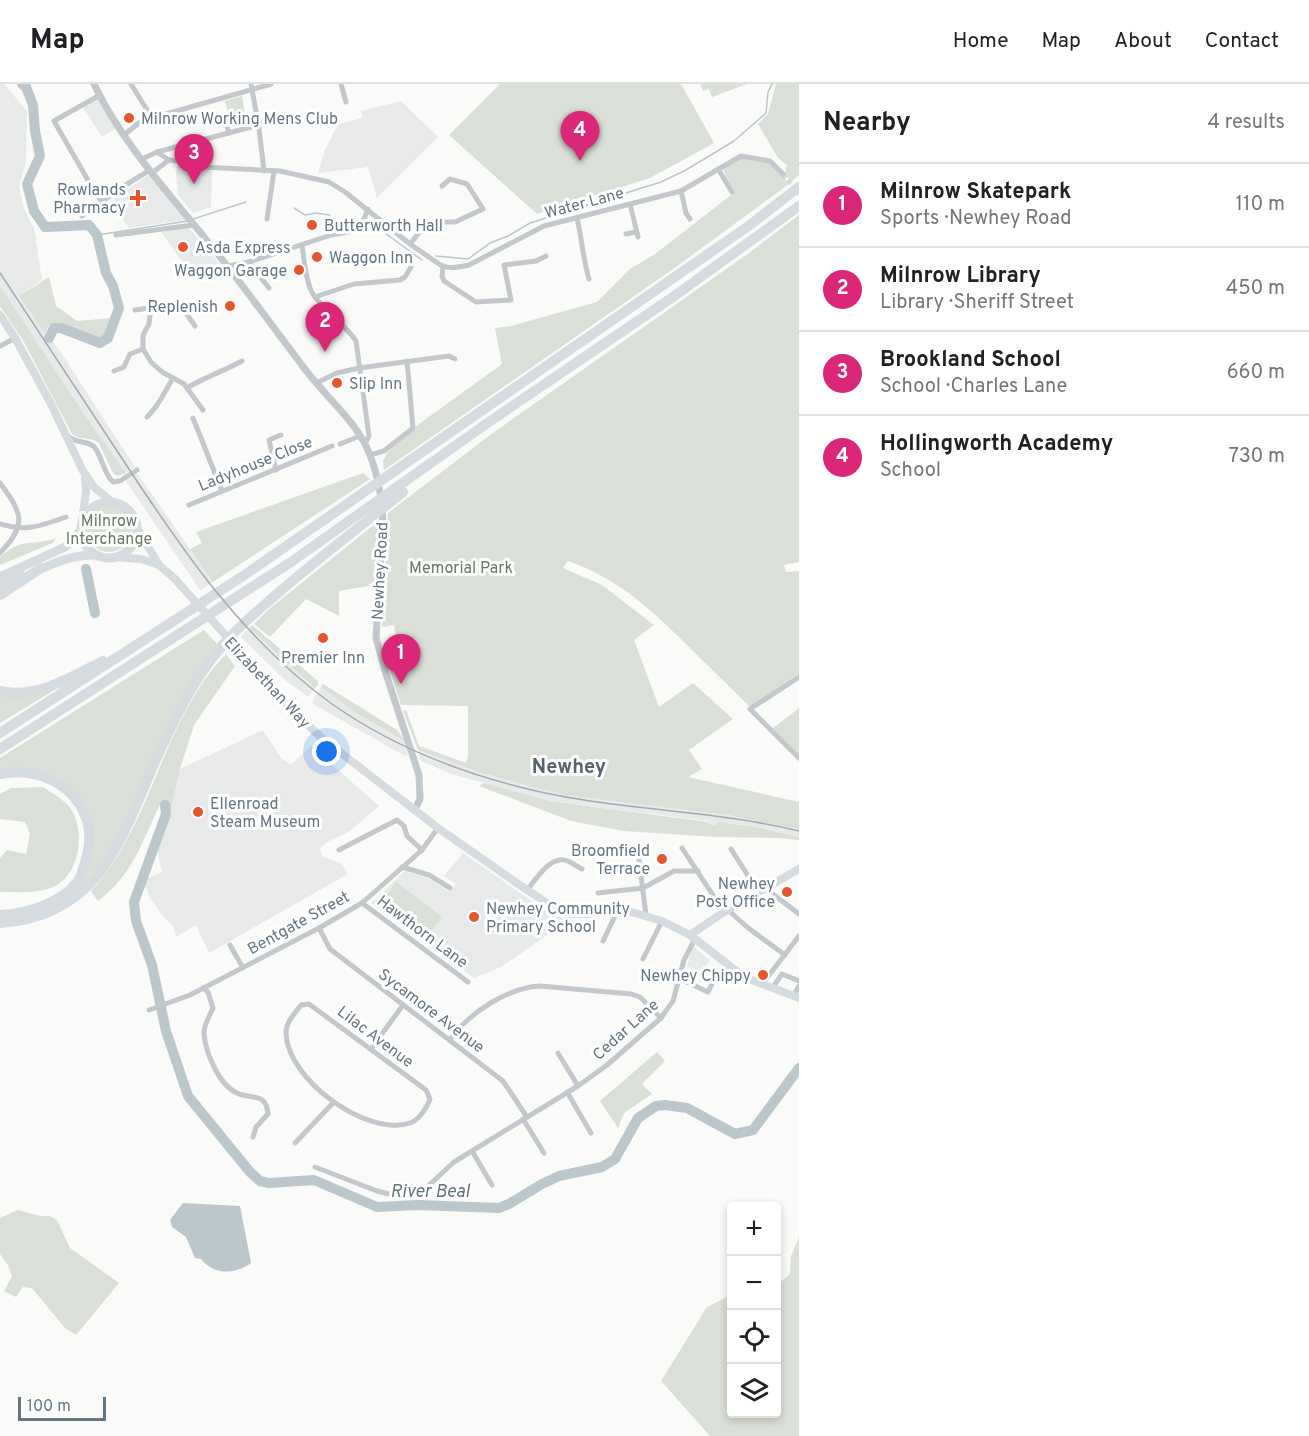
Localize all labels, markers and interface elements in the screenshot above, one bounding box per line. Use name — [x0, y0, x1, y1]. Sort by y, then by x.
text: Map — [30, 23, 85, 59]
text: Home — [953, 28, 1009, 55]
text: Map — [1042, 28, 1081, 55]
text: About — [1114, 28, 1172, 55]
text: Contact — [1205, 28, 1279, 55]
text: Nearby — [823, 107, 911, 140]
place label: Milnrow Working Mens Club — [141, 110, 338, 130]
text: 4 results — [1208, 110, 1285, 136]
marker: Milnrow Working Mens Club — [122, 111, 136, 125]
pin: 4 — [560, 112, 600, 161]
pin: 3 — [174, 135, 214, 184]
text: Milnrow Skatepark — [880, 179, 1071, 206]
place label: Rowlands Pharmacy — [53, 181, 126, 219]
street label: Water Lane — [543, 184, 626, 224]
marker: Rowlands Pharmacy — [131, 191, 145, 205]
text: 1 — [839, 192, 847, 218]
text: 110 m — [1236, 192, 1285, 218]
text: Sports · Newhey Road — [880, 206, 1071, 232]
place label: Butterworth Hall — [324, 217, 443, 237]
marker: Butterworth Hall — [305, 218, 319, 232]
place label: Asda Express — [195, 239, 291, 259]
marker: Asda Express — [176, 240, 190, 254]
place label: Waggon Inn — [329, 249, 413, 269]
marker: Waggon Inn — [310, 250, 324, 264]
place label: Waggon Garage — [174, 262, 287, 282]
marker: Waggon Garage — [292, 263, 306, 277]
text: Milnrow Library — [880, 263, 1041, 290]
text: 2 — [836, 276, 849, 302]
text: 450 m — [1226, 276, 1285, 302]
text: Library · Sheriff Street — [880, 290, 1074, 316]
place label: Replenish — [147, 298, 218, 318]
marker: Replenish — [223, 299, 237, 313]
pin: 2 — [306, 302, 344, 352]
text: Brookland School — [880, 347, 1061, 374]
text: 3 — [837, 360, 849, 386]
text: 660 m — [1227, 360, 1285, 386]
text: School · Charles Lane — [880, 374, 1067, 400]
place label: Slip Inn — [349, 375, 402, 395]
marker: Slip Inn — [330, 376, 344, 390]
text: Hollingworth Academy — [880, 431, 1113, 458]
street label: Ladyhouse Close — [196, 433, 316, 497]
text: 4 — [836, 444, 849, 470]
text: 730 m — [1229, 444, 1285, 470]
text: School — [880, 458, 941, 484]
park label: Milnrow Interchange — [66, 512, 152, 550]
street label: Newhey Road — [368, 522, 394, 621]
park label: Memorial Park — [409, 559, 513, 579]
marker: Premier Inn — [316, 631, 330, 645]
street label: Elizabethan Way — [219, 633, 314, 733]
pin: 1 — [382, 634, 420, 684]
place label: Premier Inn — [281, 649, 365, 669]
your location — [312, 737, 341, 766]
district label: Newhey — [532, 755, 606, 781]
place label: Ellenroad Steam Museum — [210, 795, 320, 833]
marker: Ellenroad Steam Museum — [191, 805, 205, 819]
place label: Broomfield Terrace — [571, 842, 650, 880]
marker: Broomfield Terrace — [655, 852, 669, 866]
place label: Newhey Post Office — [696, 875, 775, 913]
marker: Newhey Post Office — [780, 885, 794, 899]
street label: Bentgate Street — [244, 887, 354, 960]
street label: Hawthorn Lane — [372, 892, 471, 973]
place label: Newhey Community Primary School — [486, 900, 630, 938]
marker: Newhey Community Primary School — [467, 910, 481, 924]
street label: Sycamore Avenue — [374, 965, 488, 1058]
place label: Newhey Chippy — [640, 967, 751, 987]
marker: Newhey Chippy — [756, 968, 770, 982]
street label: Cedar Lane — [589, 996, 664, 1065]
street label: Lilac Avenue — [333, 1002, 417, 1073]
water label: River Beal — [390, 1181, 471, 1204]
map controls — [727, 1202, 781, 1418]
button: + — [727, 1202, 781, 1256]
button: − — [727, 1256, 781, 1310]
button: locate — [727, 1310, 781, 1364]
button: layers — [727, 1364, 781, 1418]
scale bar — [18, 1394, 106, 1422]
text: 100 m — [27, 1397, 71, 1417]

